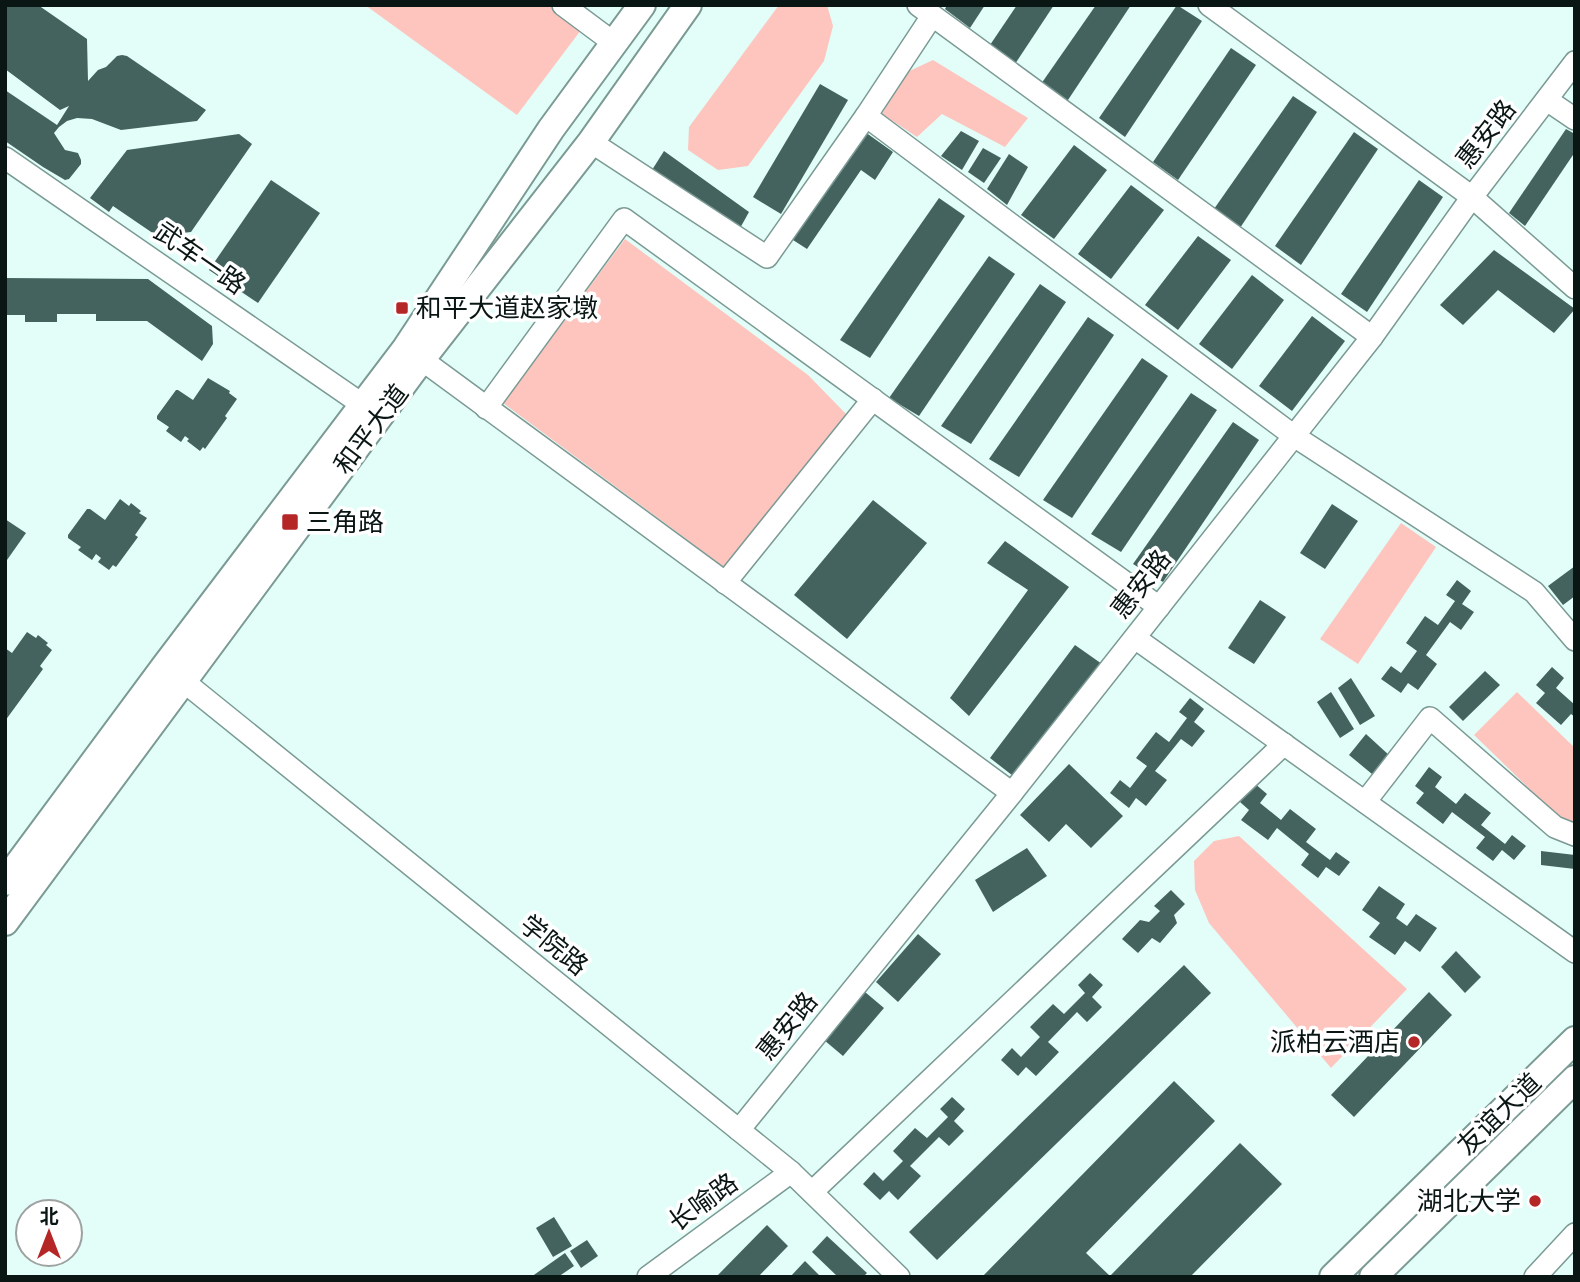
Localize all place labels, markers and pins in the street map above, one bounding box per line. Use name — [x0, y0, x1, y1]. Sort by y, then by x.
place label: 和平大道赵家墩 — [416, 291, 598, 322]
marker: 和平大道赵家墩 — [394, 300, 410, 316]
place label: 三角路 — [306, 505, 384, 536]
marker: 三角路 — [280, 512, 300, 532]
place label: 派柏云酒店 — [1270, 1025, 1400, 1056]
marker: 派柏云酒店 — [1406, 1034, 1422, 1050]
place label: 湖北大学 — [1417, 1184, 1521, 1215]
marker: 湖北大学 — [1527, 1193, 1543, 1209]

